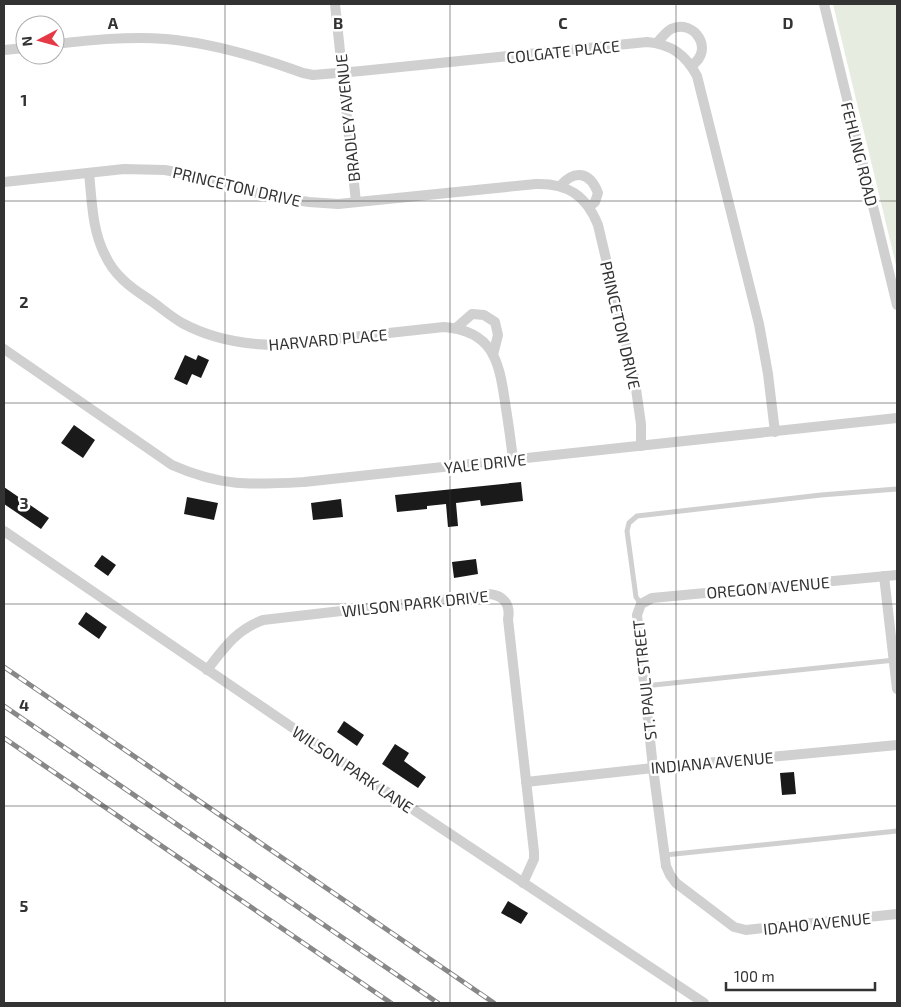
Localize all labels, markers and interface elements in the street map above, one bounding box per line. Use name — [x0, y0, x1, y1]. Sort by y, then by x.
text: A — [108, 13, 119, 32]
text: B — [333, 13, 343, 32]
text: C — [558, 13, 568, 32]
text: D — [783, 13, 794, 32]
north arrow — [15, 15, 65, 65]
text: N — [18, 35, 36, 47]
street label: COLGATE PLACE — [505, 36, 621, 66]
street label: BRADLEY AVENUE — [331, 53, 363, 183]
text: 1 — [21, 90, 27, 109]
street label: FEHLING ROAD — [838, 100, 882, 208]
street label: PRINCETON DRIVE — [171, 162, 303, 210]
street label: PRINCETON DRIVE — [597, 259, 645, 391]
text: 2 — [19, 292, 29, 311]
street label: HARVARD PLACE — [268, 324, 388, 354]
street label: YALE DRIVE — [443, 449, 527, 477]
text: 3 — [19, 493, 29, 512]
street label: OREGON AVENUE — [706, 572, 830, 602]
street label: WILSON PARK DRIVE — [341, 586, 489, 620]
street label: ST. PAUL STREET — [628, 619, 660, 741]
text: 4 — [19, 695, 29, 714]
street label: WILSON PARK LANE — [289, 721, 417, 817]
street label: INDIANA AVENUE — [650, 747, 774, 777]
text: 5 — [20, 896, 29, 915]
street label: IDAHO AVENUE — [762, 908, 872, 938]
scale bar — [726, 960, 875, 992]
text: 100 m — [734, 967, 775, 985]

